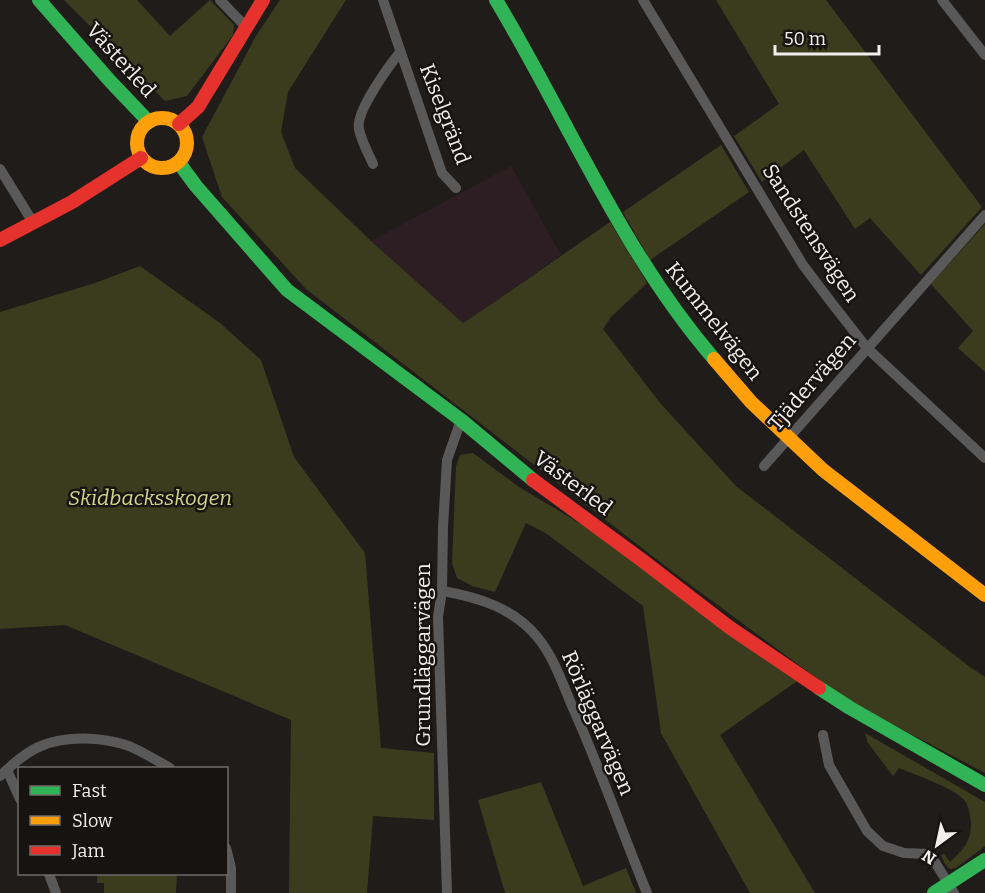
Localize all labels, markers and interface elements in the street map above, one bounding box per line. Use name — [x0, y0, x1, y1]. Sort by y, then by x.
street label: Västerled — [81, 17, 161, 103]
scale bar — [775, 18, 878, 56]
text: 50 m — [784, 28, 826, 50]
street label: Kiselgränd — [414, 60, 476, 168]
street label: Sandstensvägen — [757, 159, 865, 307]
street label: Kummelvägen — [660, 257, 768, 385]
street label: Tjädervägen — [763, 328, 861, 436]
street label: Västerled — [528, 445, 618, 521]
park label: Skidbacksskogen — [68, 485, 232, 511]
street label: Grundläggarvägen — [410, 563, 436, 747]
street label: Rörläggarvägen — [556, 647, 640, 799]
legend — [18, 767, 228, 875]
text: Fast — [72, 780, 107, 802]
text: Slow — [72, 810, 113, 832]
north arrow — [907, 815, 967, 875]
text: Jam — [71, 840, 105, 862]
text: N — [919, 846, 939, 868]

